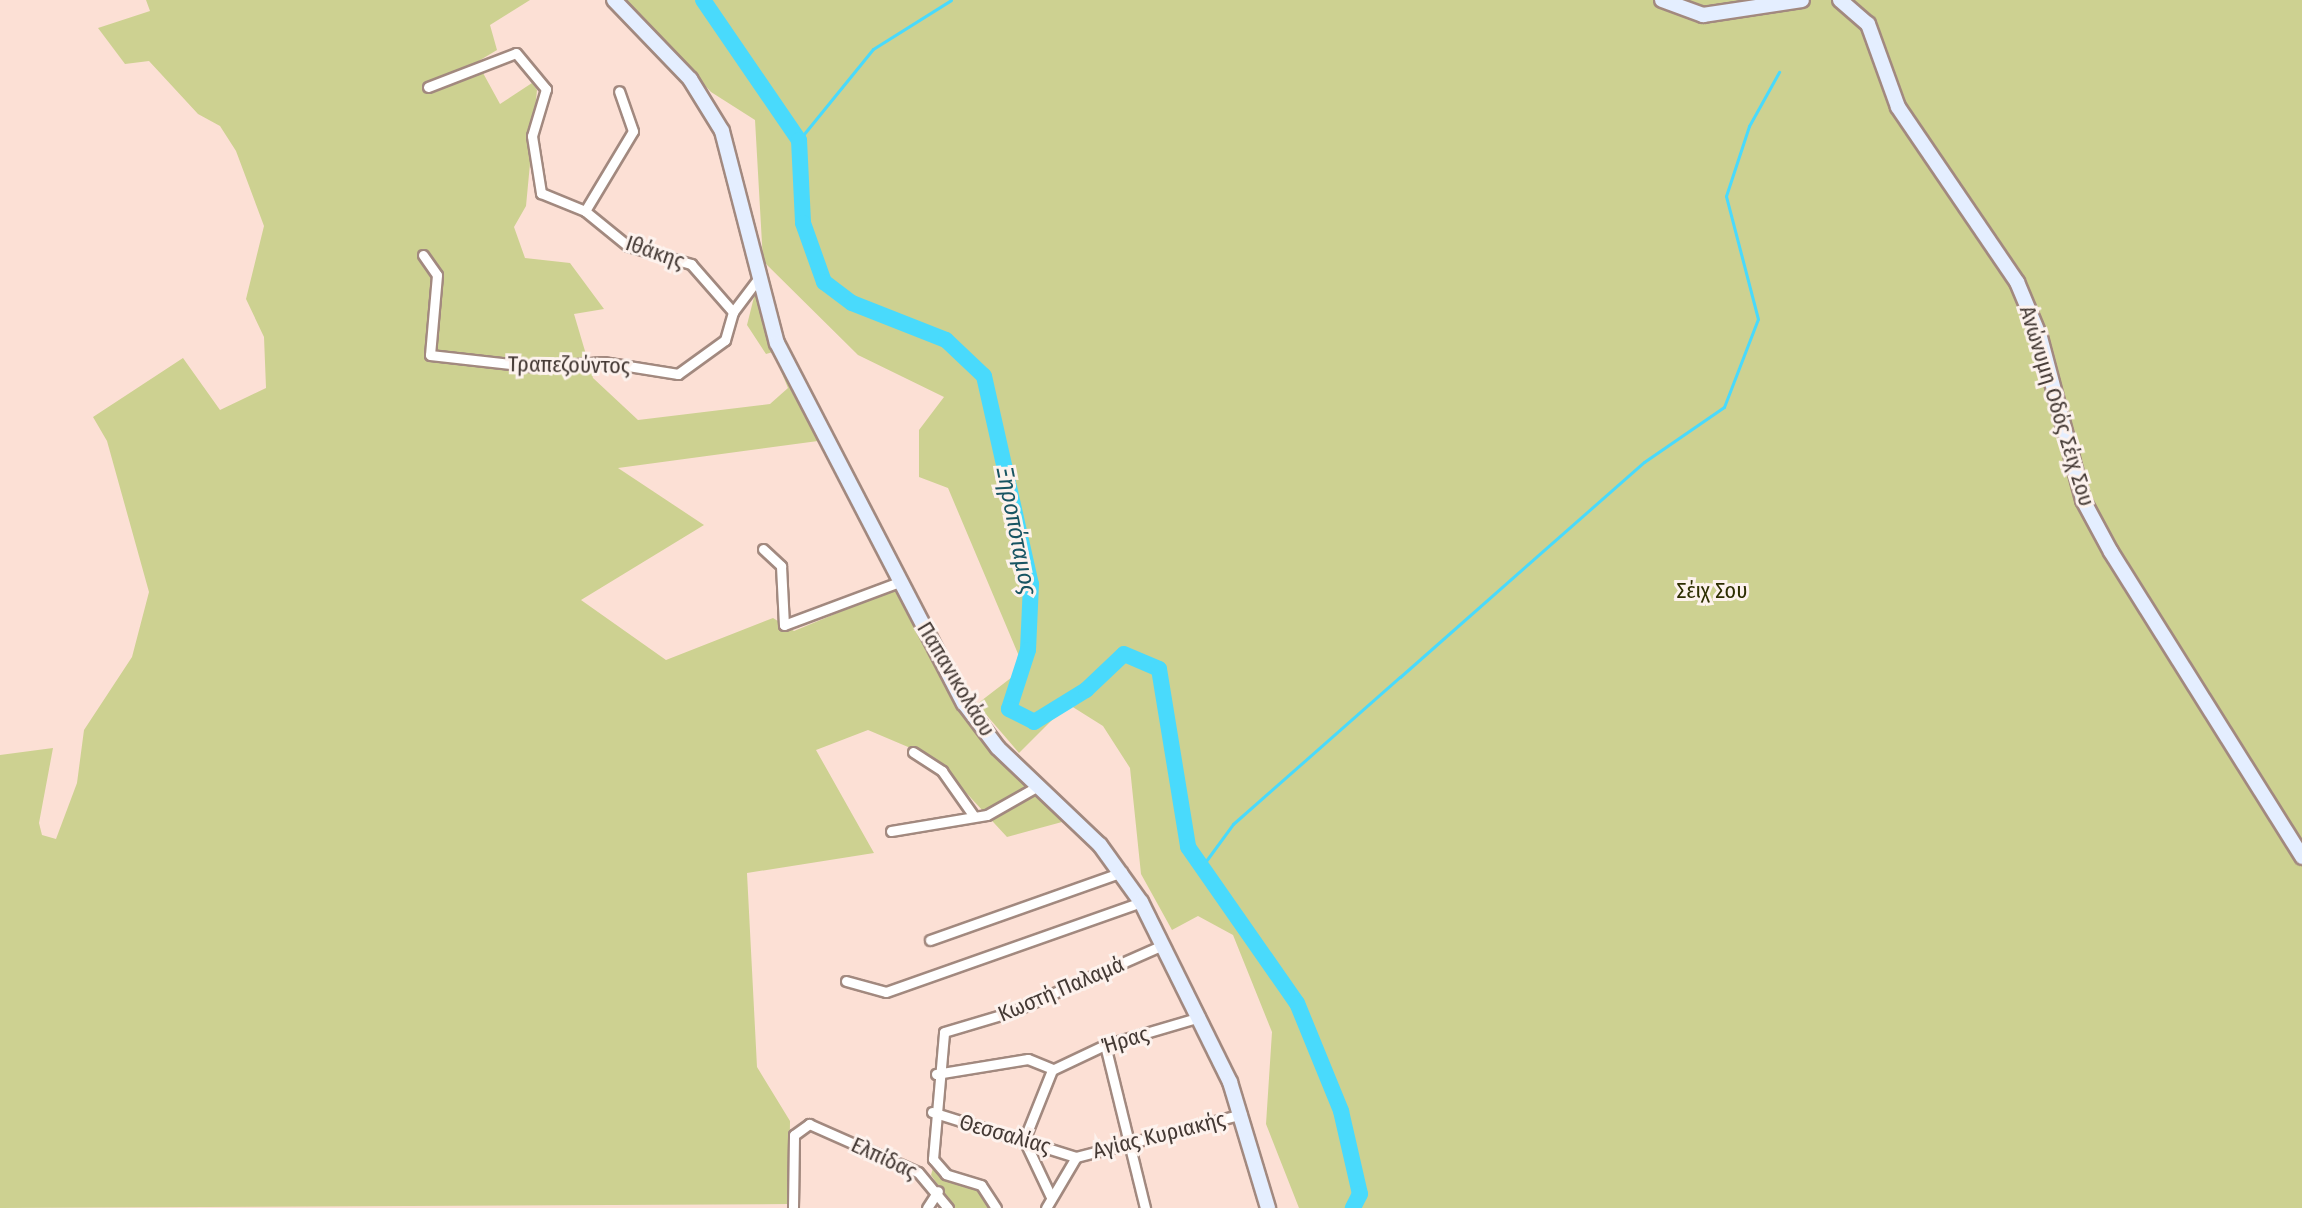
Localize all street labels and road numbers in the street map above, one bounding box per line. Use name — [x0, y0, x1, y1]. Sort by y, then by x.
street label: Ιθάκης — [622, 230, 688, 274]
street label: Ανώνυμη Οδός Σέιχ Σου — [2014, 303, 2100, 509]
street label: Τραπεζούντος — [508, 351, 630, 379]
street label: Παπανικολάου — [911, 617, 1001, 741]
street label: Κωστή Παλαμά — [994, 951, 1128, 1027]
street label: Ήρας — [1098, 1020, 1152, 1060]
street label: Αγίας Κυριακής — [1090, 1106, 1228, 1164]
street label: Θεσσαλίας — [956, 1108, 1054, 1160]
street label: Ελπίδας — [847, 1131, 921, 1185]

